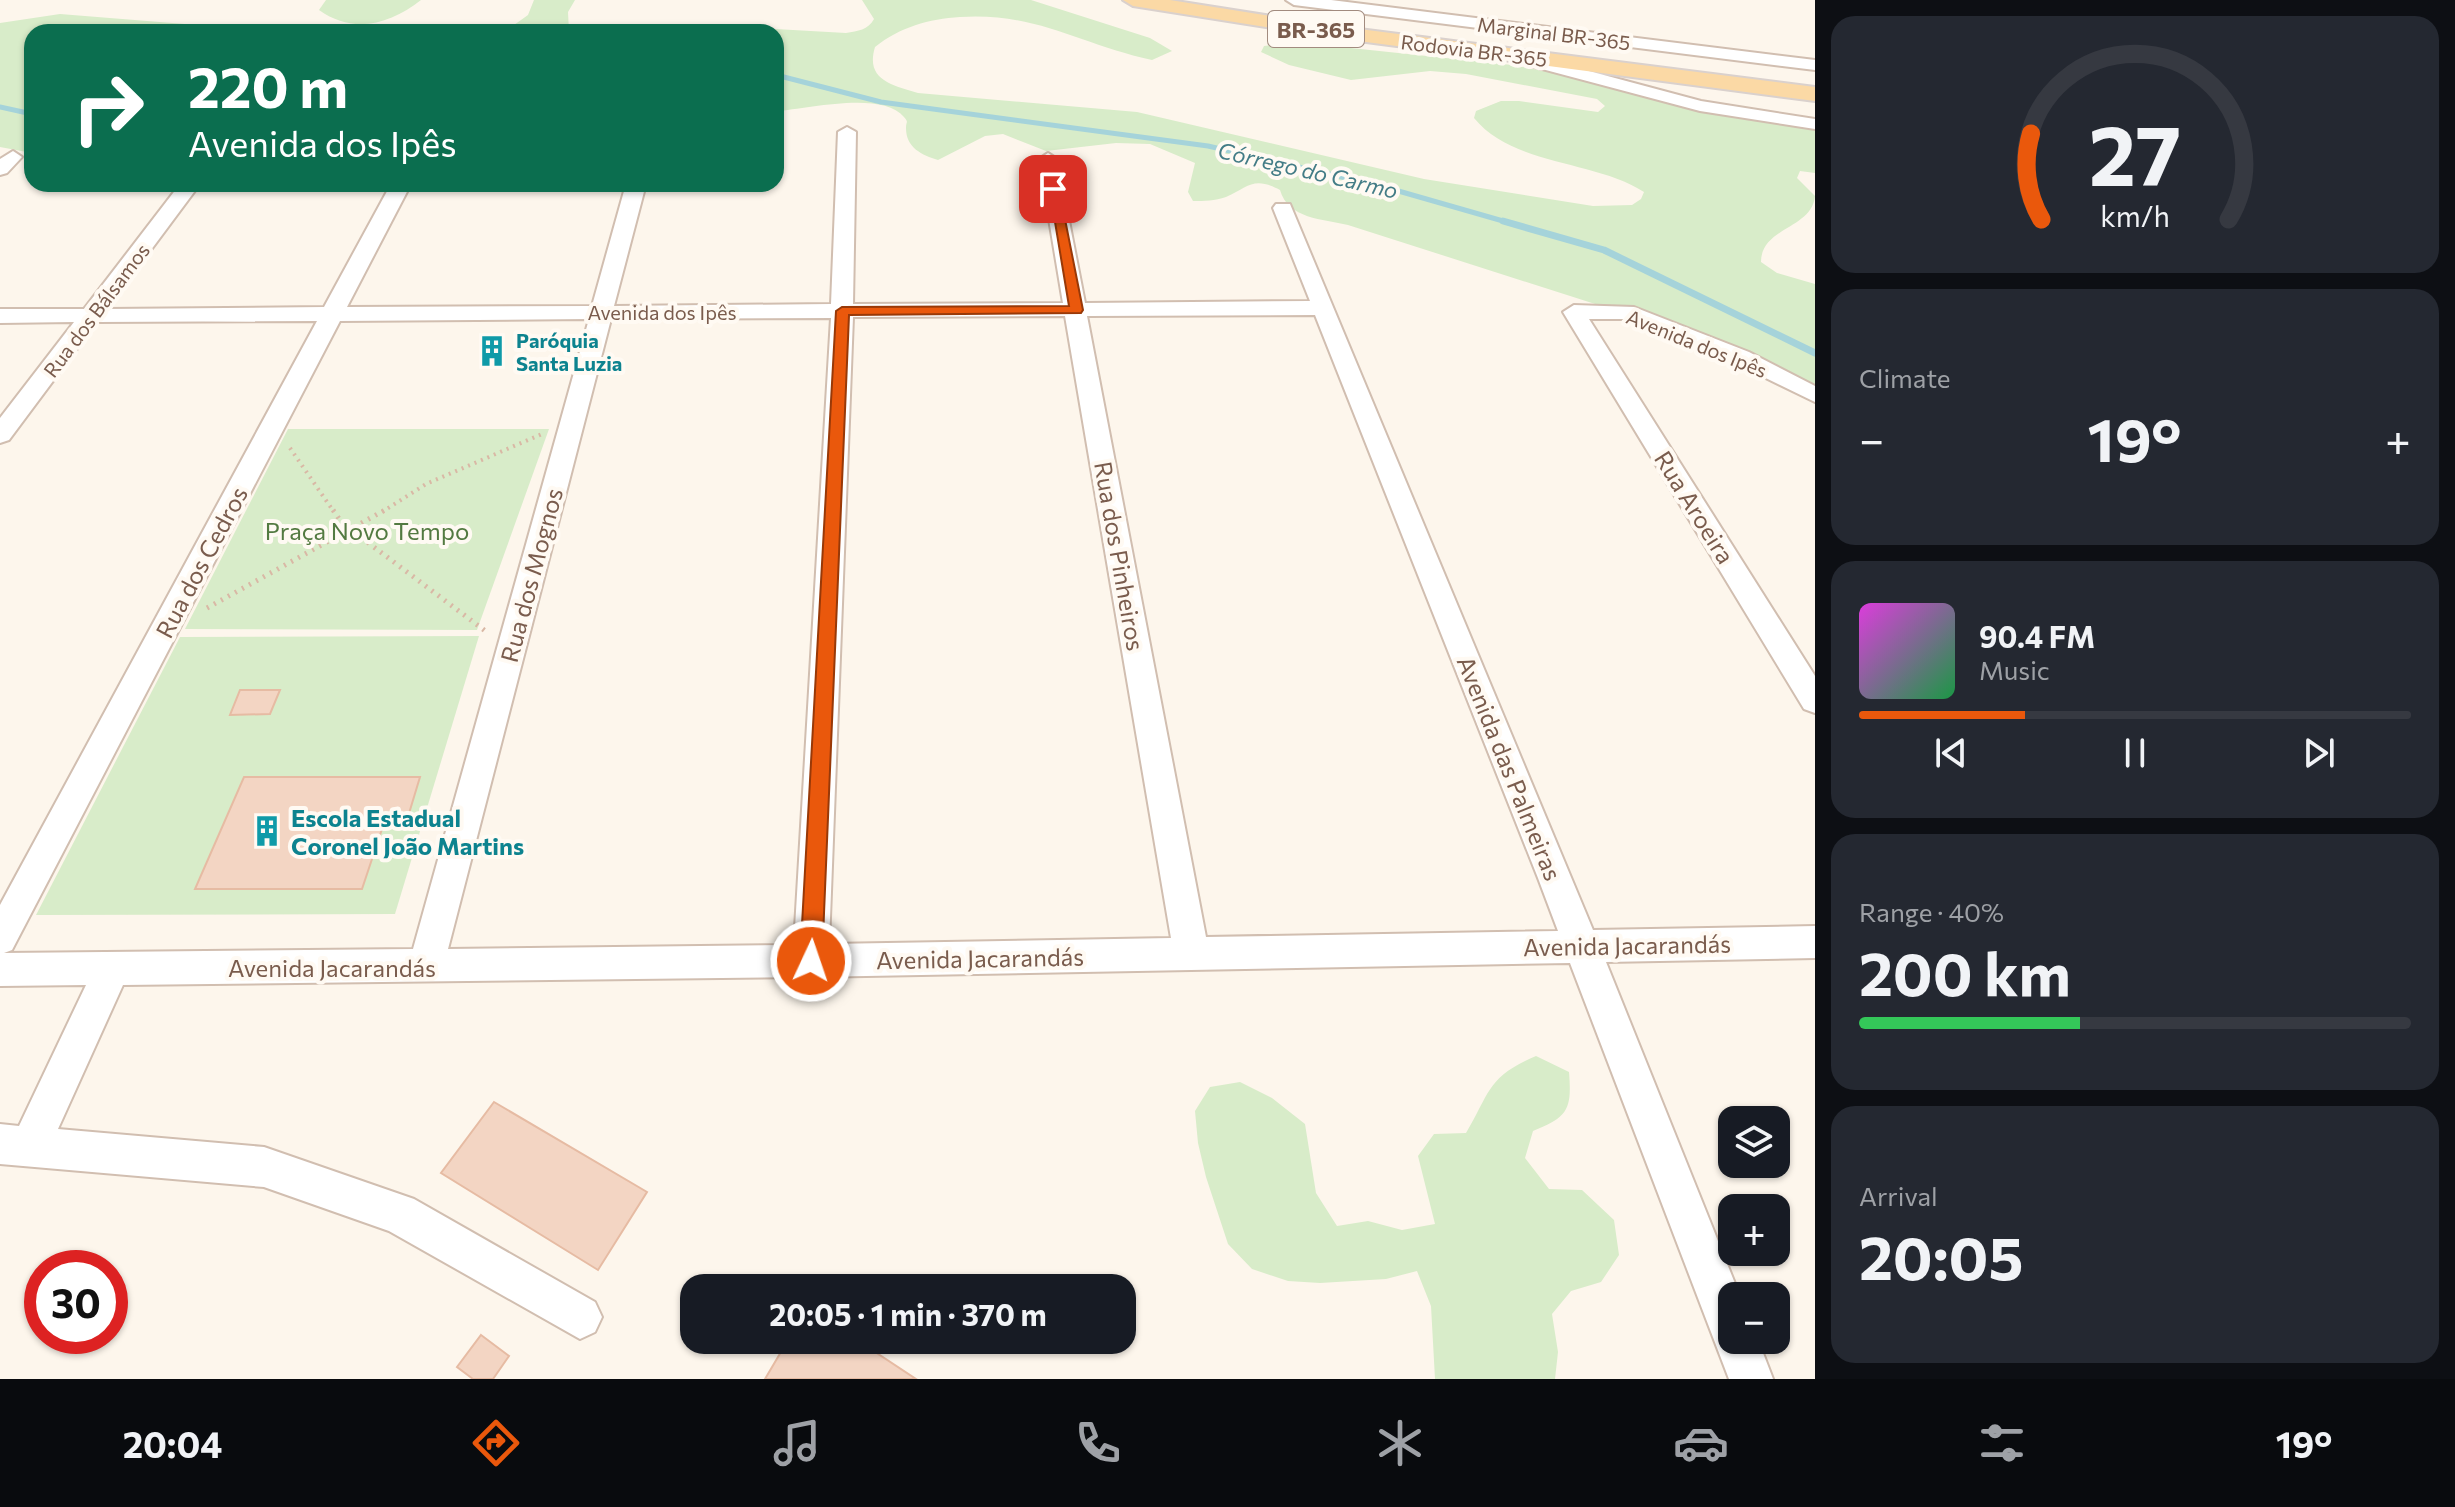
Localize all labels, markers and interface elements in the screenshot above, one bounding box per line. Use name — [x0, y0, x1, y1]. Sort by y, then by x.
road number: BR-365 — [1268, 11, 1364, 47]
street label: Marginal BR-365 — [1476, 12, 1632, 54]
street label: Rodovia BR-365 — [1399, 29, 1549, 71]
text: 220 m — [188, 51, 348, 120]
icon: right — [56, 56, 160, 160]
text: 27 — [2089, 101, 2181, 203]
text: Avenida dos Ipês — [188, 120, 457, 164]
water label: Córrego do Carmo — [1215, 136, 1401, 204]
pin — [1019, 155, 1087, 223]
icon: arrive — [1031, 167, 1075, 211]
text: km/h — [2100, 198, 2170, 233]
street label: Rua dos Bálsamos — [38, 238, 154, 382]
street label: Avenida dos Ipês — [587, 300, 737, 324]
street label: Avenida dos Ipês — [1623, 304, 1771, 382]
place label: Paróquia Santa Luzia — [516, 328, 622, 375]
building icon: Paróquia Santa Luzia — [475, 334, 509, 368]
text: Climate — [1859, 362, 1951, 393]
text: 19° — [2087, 401, 2182, 474]
text: − — [1859, 411, 1884, 465]
text: + — [2385, 411, 2411, 465]
street label: Rua Aroeira — [1649, 445, 1741, 569]
street label: Rua dos Pinheiros — [1089, 459, 1151, 653]
street label: Rua dos Cedros — [149, 481, 253, 643]
street label: Rua dos Mognos — [494, 485, 568, 665]
park label: Praça Novo Tempo — [265, 516, 469, 545]
text: 90.4 FM — [1979, 617, 2095, 654]
street label: Avenida das Palmeiras — [1452, 652, 1568, 884]
text: Music — [1979, 654, 2050, 685]
icon: previous — [1929, 731, 1973, 775]
icon: pause — [2113, 731, 2157, 775]
icon: next — [2297, 731, 2341, 775]
place label: Escola Estadual Coronel João Martins — [291, 803, 524, 860]
building icon: Escola Estadual Coronel João Martins — [250, 814, 284, 848]
text: Range · 40% — [1859, 896, 2004, 927]
position arrow — [769, 919, 853, 1003]
street label: Avenida Jacarandás — [1523, 929, 1731, 961]
text: 200 km — [1859, 935, 2071, 1008]
street label: Avenida Jacarandás — [876, 942, 1084, 974]
street label: Avenida Jacarandás — [228, 953, 436, 982]
map controls — [1718, 1106, 1790, 1354]
button: layers — [1718, 1106, 1790, 1178]
text: Arrival — [1859, 1180, 1938, 1211]
button: + — [1718, 1194, 1790, 1266]
text: 20:05 — [1859, 1219, 2023, 1292]
speed limit sign: 30 — [24, 1250, 128, 1354]
button: − — [1718, 1282, 1790, 1354]
text: 20:05 · 1 min · 370 m — [769, 1295, 1047, 1332]
icon: directions — [468, 1415, 524, 1471]
icon: music — [769, 1415, 825, 1471]
icon: phone — [1070, 1415, 1126, 1471]
icon: climate — [1372, 1415, 1428, 1471]
icon: car — [1673, 1415, 1729, 1471]
icon: filters — [1974, 1415, 2030, 1471]
text: 20:04 — [123, 1421, 222, 1465]
text: 19° — [2276, 1421, 2332, 1465]

